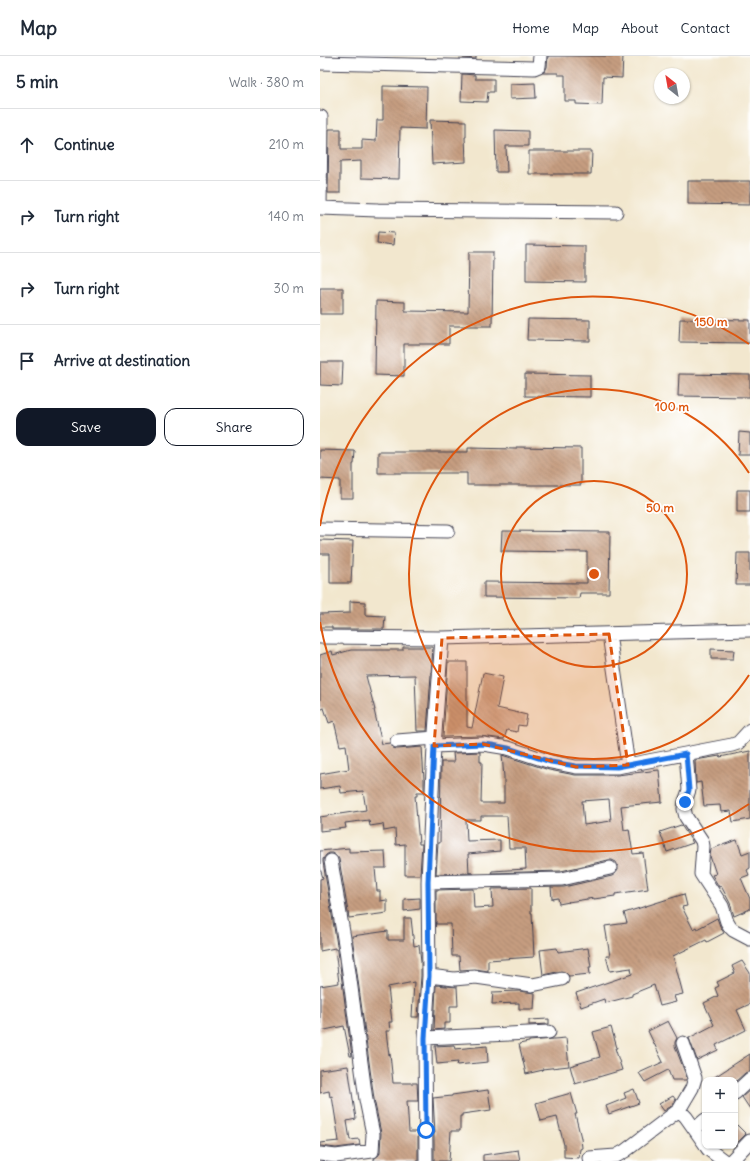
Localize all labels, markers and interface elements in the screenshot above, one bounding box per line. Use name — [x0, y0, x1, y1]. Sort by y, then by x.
text: Map — [20, 16, 57, 40]
text: Home — [512, 19, 550, 37]
text: Map — [572, 19, 599, 37]
text: About — [621, 19, 659, 37]
text: Contact — [681, 19, 730, 37]
north arrow — [654, 68, 690, 104]
text: 5 min — [16, 71, 58, 93]
text: Walk · 380 m — [229, 74, 304, 91]
icon: ahead — [16, 134, 38, 156]
text: Continue — [54, 135, 115, 154]
text: 210 m — [269, 136, 304, 153]
icon: right — [16, 206, 38, 228]
text: Turn right — [54, 207, 119, 226]
text: 140 m — [268, 208, 304, 225]
icon: right — [16, 278, 38, 300]
text: Turn right — [54, 279, 119, 298]
text: 30 m — [274, 280, 304, 297]
text: 150 m — [695, 314, 728, 329]
icon: arrive — [16, 350, 38, 372]
text: Arrive at destination — [54, 351, 190, 370]
text: 100 m — [655, 399, 689, 414]
button: Save — [16, 408, 156, 446]
button: Share — [164, 408, 304, 446]
text: 50 m — [646, 500, 675, 515]
centre of rings — [587, 567, 601, 581]
route end — [676, 793, 694, 811]
map controls — [702, 1077, 738, 1149]
button: + — [702, 1077, 738, 1113]
button: − — [702, 1113, 738, 1149]
route start — [417, 1121, 435, 1139]

